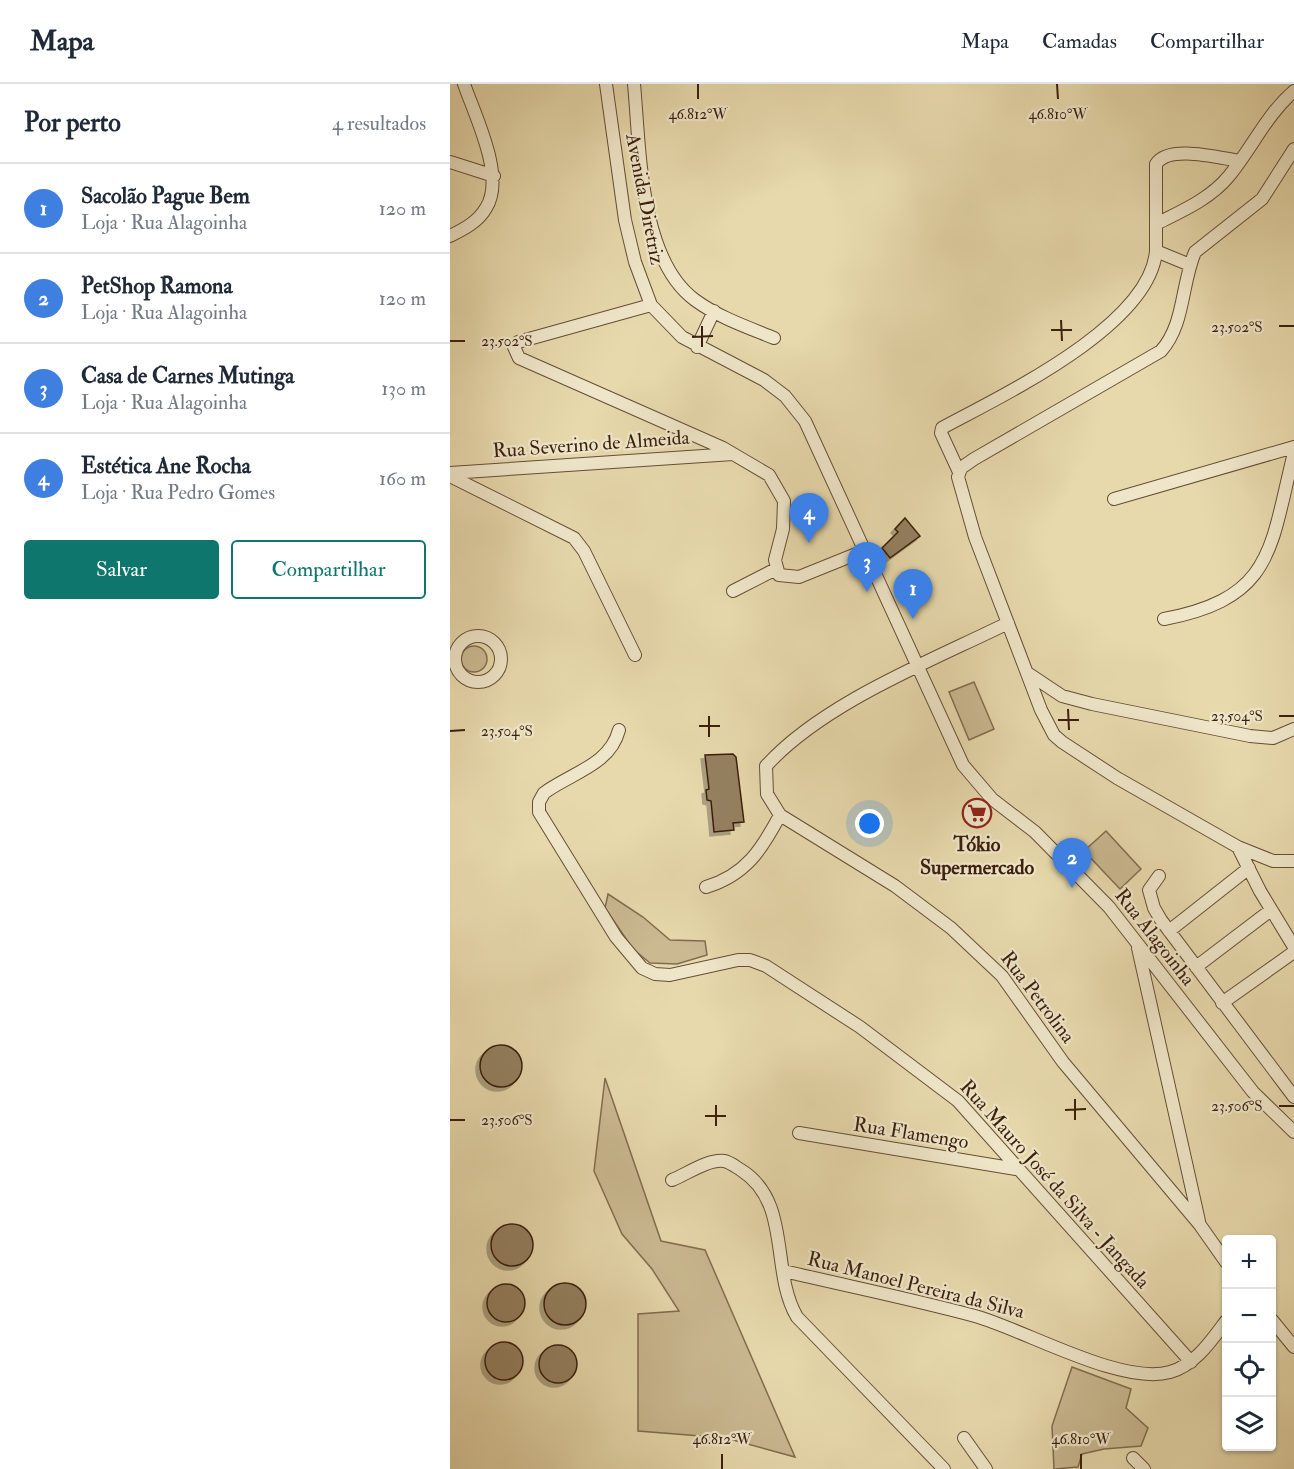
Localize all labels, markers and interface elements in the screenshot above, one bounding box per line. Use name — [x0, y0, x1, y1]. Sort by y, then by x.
text: Mapa — [30, 24, 94, 59]
text: Mapa — [961, 28, 1009, 55]
text: Camadas — [1042, 28, 1117, 55]
text: Compartilhar — [1150, 28, 1264, 55]
text: 46.812°W — [668, 105, 728, 124]
text: 46.810°W — [1028, 105, 1088, 124]
text: Por perto — [24, 107, 121, 139]
text: 4 resultados — [332, 111, 426, 136]
street label: Avenida Diretriz — [620, 130, 670, 267]
text: Sacolão Pague Bem — [81, 182, 250, 210]
text: 1 — [40, 196, 47, 221]
text: 120 m — [379, 196, 426, 221]
text: Loja · Rua Alagoinha — [81, 210, 247, 235]
text: PetShop Ramona — [81, 272, 233, 300]
text: 2 — [38, 286, 49, 311]
text: 120 m — [379, 286, 426, 311]
text: Loja · Rua Alagoinha — [81, 300, 247, 325]
text: 23.502°S — [1211, 318, 1263, 337]
text: 23.502°S — [481, 332, 533, 351]
text: Casa de Carnes Mutinga — [81, 362, 294, 390]
text: 3 — [40, 376, 47, 401]
text: 130 m — [381, 376, 426, 401]
text: Loja · Rua Alagoinha — [81, 390, 247, 415]
street label: Rua Severino de Almeida — [492, 425, 691, 463]
text: Estética Ane Rocha — [81, 452, 251, 480]
text: 4 — [38, 466, 49, 491]
text: 160 m — [379, 466, 426, 491]
text: Loja · Rua Pedro Gomes — [81, 480, 275, 505]
pin: 4 — [790, 494, 828, 543]
button: Salvar — [24, 540, 219, 599]
button: Compartilhar — [231, 540, 426, 599]
pin: 3 — [848, 542, 886, 592]
pin: 1 — [894, 570, 932, 619]
text: 23.504°S — [1211, 707, 1263, 726]
text: 23.504°S — [481, 722, 533, 741]
supermarket icon: Tókio Supermercado — [961, 797, 993, 829]
your location — [855, 809, 884, 838]
place label: Tókio Supermercado — [920, 832, 1034, 881]
pin: 2 — [1052, 838, 1092, 888]
street label: Rua Alagoinha — [1109, 883, 1201, 991]
street label: Rua Petrolina — [995, 946, 1081, 1049]
street label: Rua Mauro José da Silva - Jangada — [955, 1074, 1156, 1294]
text: 23.506°S — [1211, 1097, 1263, 1116]
text: 23.506°S — [481, 1111, 533, 1130]
street label: Rua Flamengo — [852, 1112, 970, 1154]
map controls — [1222, 1235, 1276, 1451]
button: + — [1222, 1235, 1276, 1289]
street label: Rua Manoel Pereira da Silva — [805, 1246, 1028, 1324]
button: − — [1222, 1289, 1276, 1343]
button: locate — [1222, 1343, 1276, 1397]
button: layers — [1222, 1397, 1276, 1451]
text: 46.812°W — [692, 1430, 752, 1449]
text: 46.810°W — [1051, 1430, 1111, 1449]

